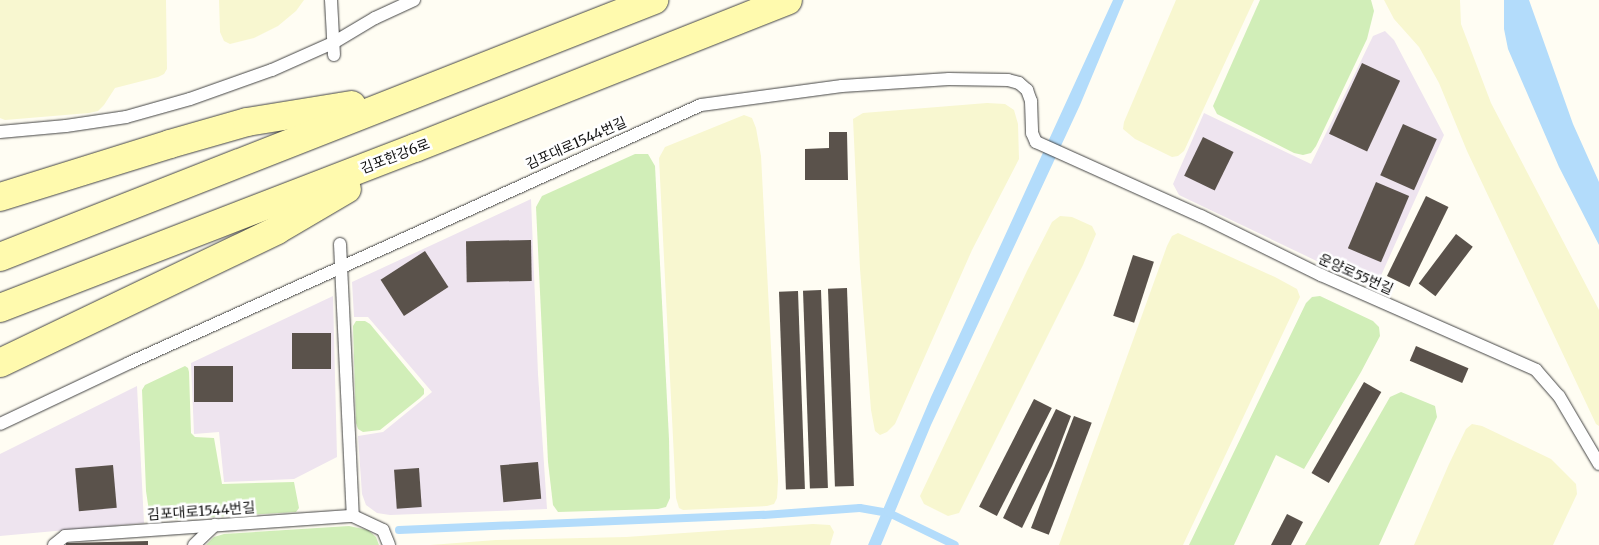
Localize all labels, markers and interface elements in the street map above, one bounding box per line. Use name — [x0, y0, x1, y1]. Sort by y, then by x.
street label: 김포대로1544번길 — [523, 113, 629, 173]
street label: 김포한강6로 — [358, 135, 432, 177]
street label: 운양로55번길 — [1316, 250, 1396, 298]
street label: 김포대로1544번길 — [146, 499, 256, 523]

